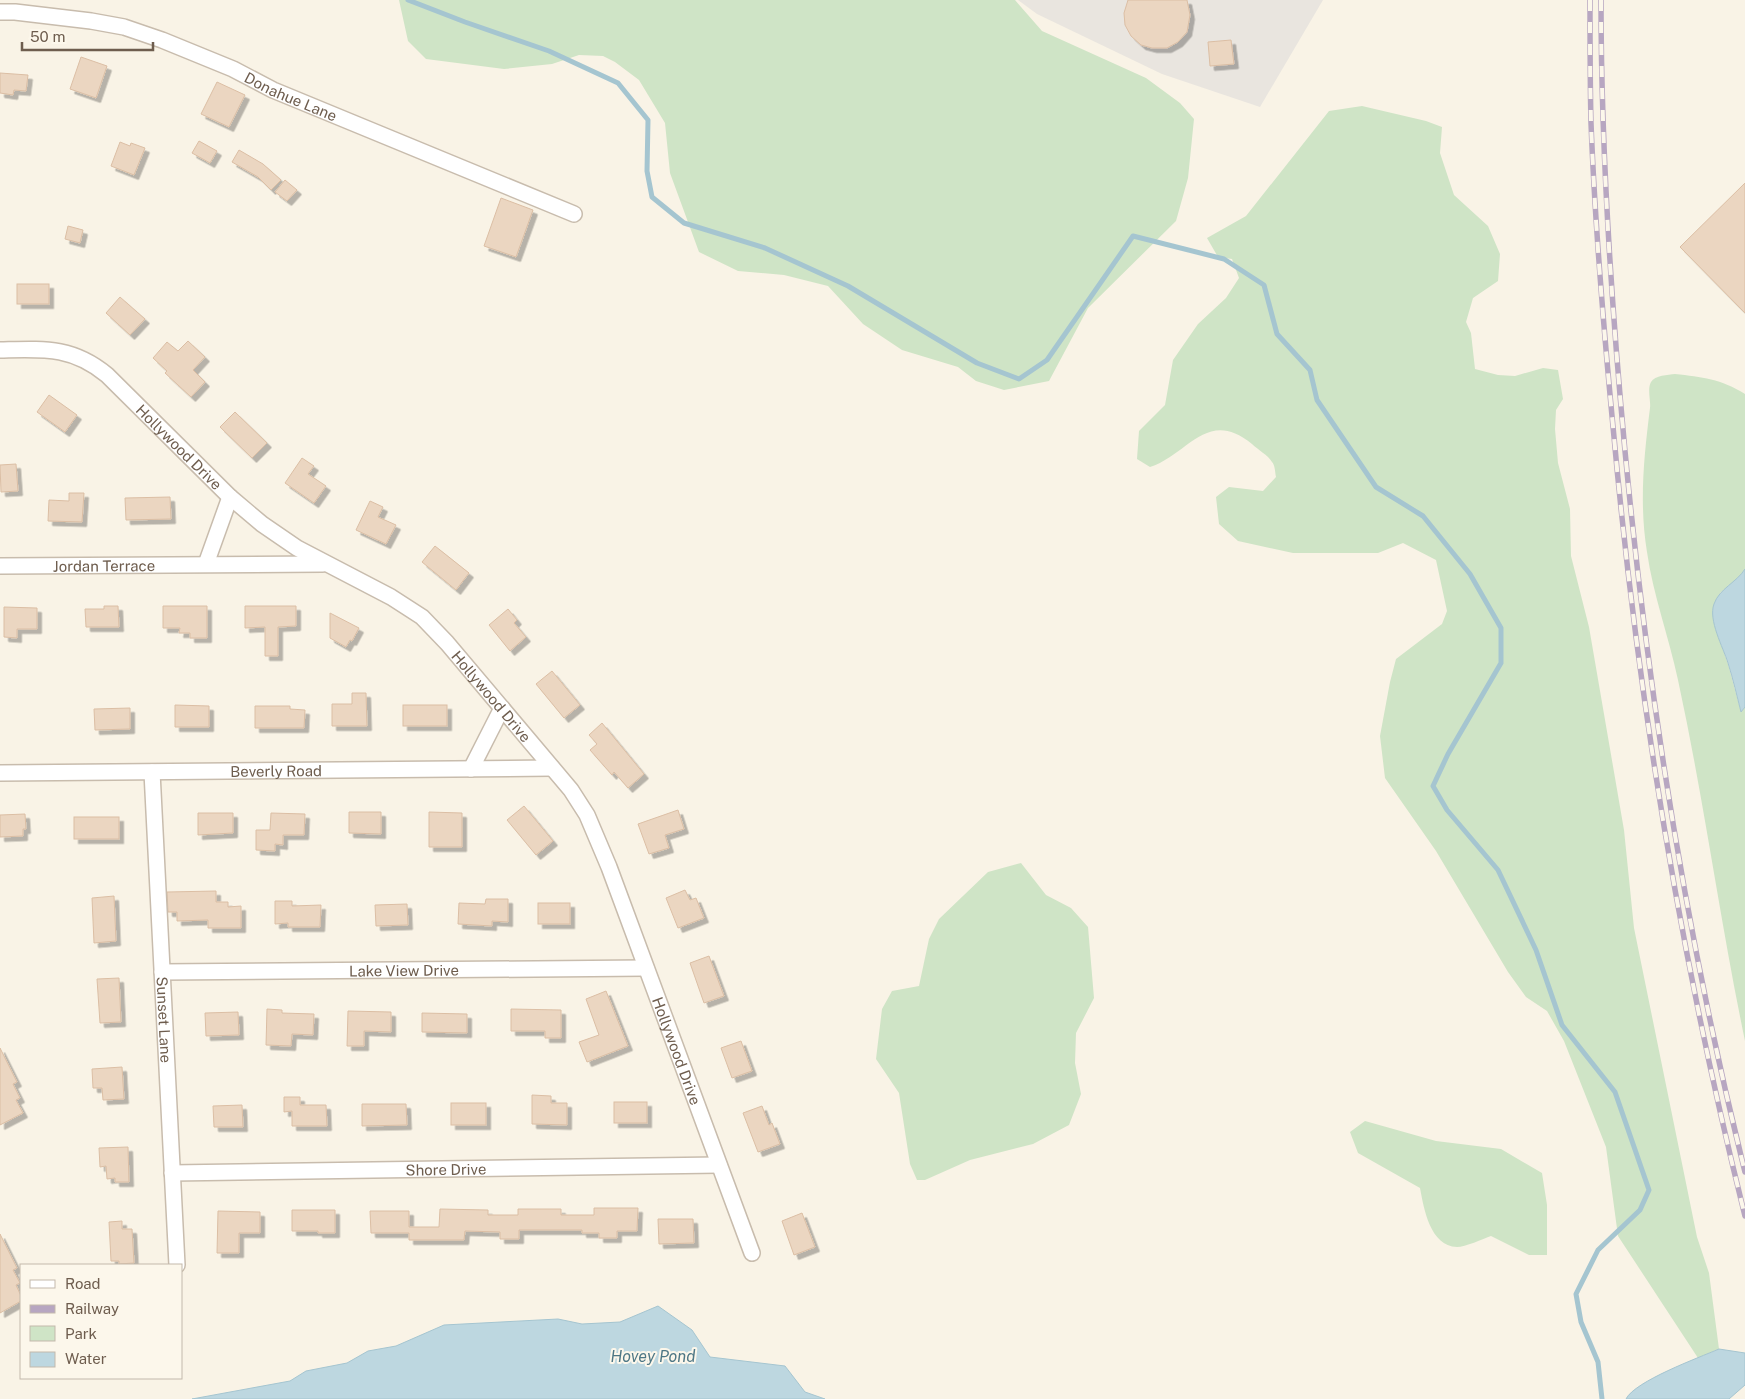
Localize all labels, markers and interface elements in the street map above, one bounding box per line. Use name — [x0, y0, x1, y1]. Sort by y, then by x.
scale bar — [22, 20, 154, 52]
text: 50 m — [30, 28, 65, 45]
street label: Donahue Lane — [242, 68, 340, 124]
street label: Hollywood Drive — [133, 401, 226, 493]
street label: Jordan Terrace — [53, 557, 155, 574]
street label: Hollywood Drive — [449, 647, 535, 745]
street label: Beverly Road — [230, 762, 322, 779]
street label: Lake View Drive — [349, 961, 459, 979]
street label: Sunset Lane — [154, 976, 175, 1063]
street label: Hollywood Drive — [649, 994, 705, 1107]
street label: Shore Drive — [405, 1160, 487, 1178]
legend — [20, 1264, 182, 1379]
text: Road — [65, 1275, 101, 1292]
text: Railway — [65, 1300, 119, 1317]
text: Park — [65, 1325, 97, 1342]
water label: Hovey Pond — [611, 1347, 696, 1366]
text: Water — [65, 1350, 107, 1367]

